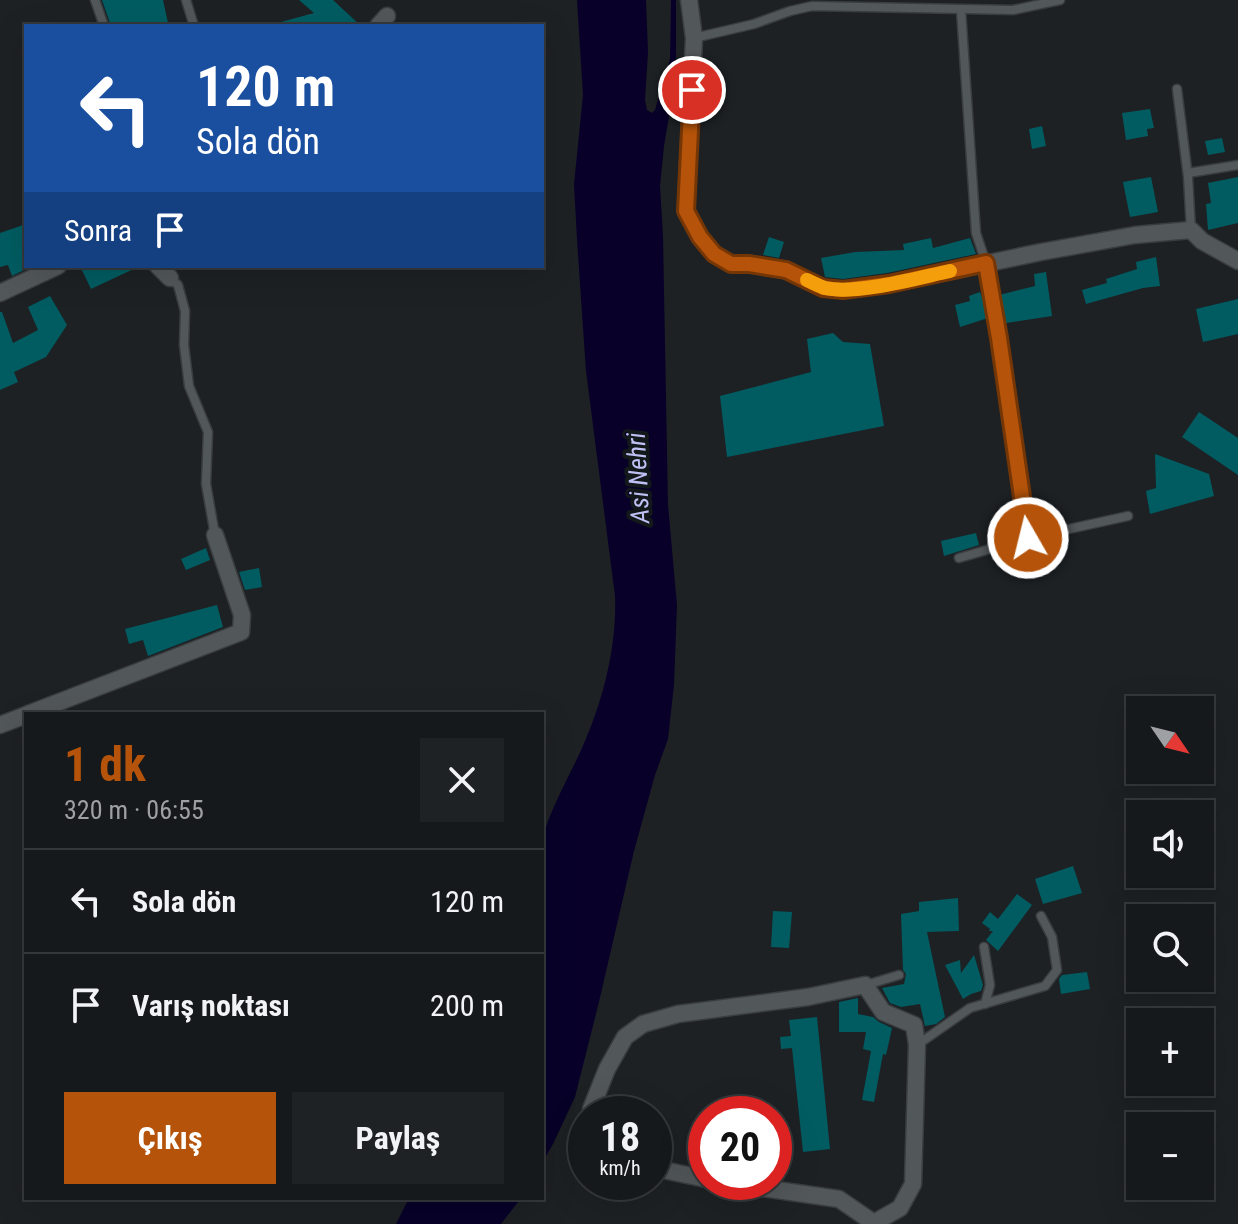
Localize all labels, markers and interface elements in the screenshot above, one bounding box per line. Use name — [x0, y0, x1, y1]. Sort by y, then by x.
text: 120 m — [196, 54, 335, 120]
icon: left — [64, 56, 168, 160]
pin — [658, 56, 726, 124]
icon: arrive — [670, 68, 714, 112]
text: Sola dön — [196, 121, 320, 163]
icon: arrive — [148, 208, 192, 252]
text: Sonra — [64, 213, 132, 248]
water label: Asi Nehri — [621, 432, 655, 525]
position arrow — [986, 496, 1070, 580]
north arrow — [1126, 696, 1214, 784]
map controls — [1126, 696, 1214, 1200]
text: 1 dk — [64, 736, 146, 793]
button: close — [420, 738, 504, 822]
text: 320 m · 06:55 — [64, 795, 204, 825]
button: sound — [1126, 800, 1214, 888]
icon: left — [64, 879, 108, 923]
text: Sola dön — [132, 884, 236, 919]
text: 120 m — [430, 884, 504, 919]
button: search — [1126, 904, 1214, 992]
icon: arrive — [64, 983, 108, 1027]
text: Varış noktası — [132, 988, 290, 1023]
text: 200 m — [430, 988, 504, 1023]
button: + — [1126, 1008, 1214, 1096]
button: Çıkış — [64, 1092, 276, 1184]
button: Paylaş — [292, 1092, 504, 1184]
speed limit sign: 20 — [688, 1096, 792, 1200]
button: − — [1126, 1112, 1214, 1200]
text: 18 — [600, 1114, 640, 1161]
text: km/h — [599, 1156, 641, 1180]

